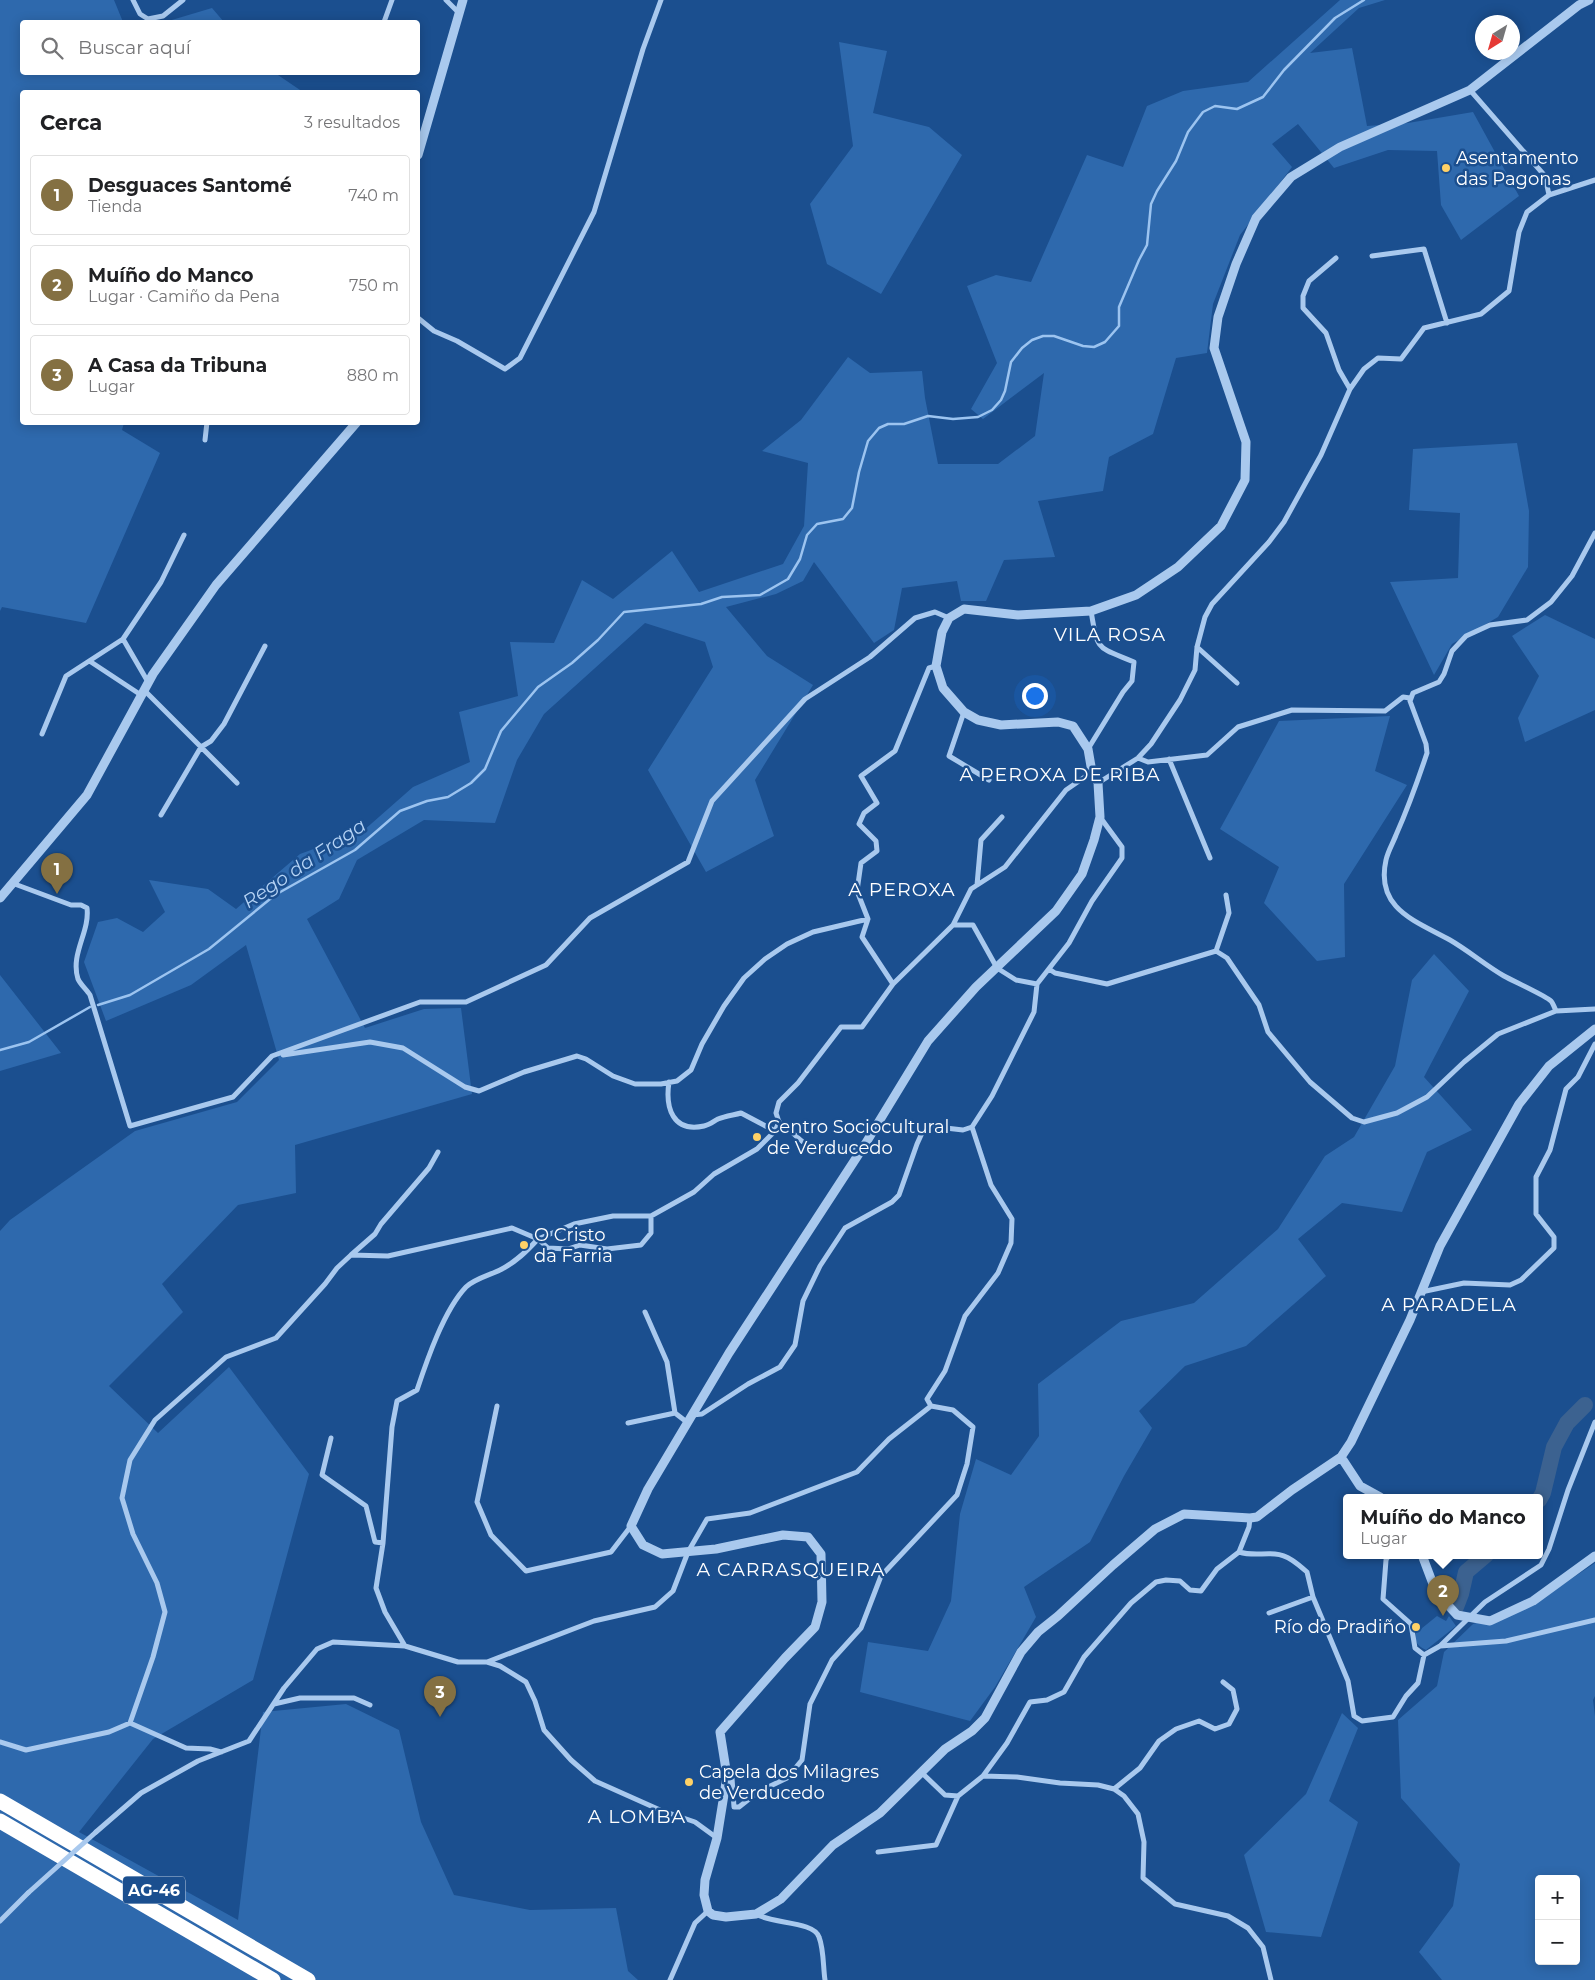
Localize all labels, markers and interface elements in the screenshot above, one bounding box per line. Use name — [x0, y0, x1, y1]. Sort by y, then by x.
north arrow — [1475, 15, 1520, 60]
search box — [20, 20, 420, 75]
icon: search — [38, 34, 66, 62]
text: Buscar aquí — [78, 36, 191, 59]
text: Cerca — [40, 110, 102, 135]
text: 3 resultados — [304, 113, 400, 132]
place label: Asentamento das Pagonas — [1456, 147, 1579, 190]
marker: Asentamento das Pagonas — [1440, 162, 1452, 174]
text: Desguaces Santomé — [88, 174, 292, 197]
text: 1 — [54, 186, 60, 205]
text: 740 m — [348, 186, 399, 205]
text: Tienda — [88, 197, 142, 216]
text: Muíño do Manco — [88, 264, 254, 287]
text: 2 — [52, 276, 62, 295]
text: 750 m — [349, 276, 399, 295]
text: Lugar · Camiño da Pena — [88, 287, 280, 306]
text: A Casa da Tribuna — [88, 354, 267, 377]
text: 3 — [52, 366, 62, 385]
text: 880 m — [347, 366, 399, 385]
text: Lugar — [88, 377, 135, 396]
district label: VILA ROSA — [1054, 623, 1166, 646]
your location — [1022, 683, 1048, 709]
district label: A PEROXA DE RIBA — [959, 763, 1161, 786]
water label: Rego da Fraga — [238, 814, 370, 913]
pin: 1 — [41, 853, 73, 894]
district label: A PEROXA — [848, 878, 956, 901]
place label: Centro Sociocultural de Verducedo — [767, 1116, 949, 1159]
marker: Centro Sociocultural de Verducedo — [751, 1131, 763, 1143]
place label: O Cristo da Farria — [534, 1224, 613, 1267]
marker: O Cristo da Farria — [518, 1239, 530, 1251]
district label: A PARADELA — [1381, 1293, 1517, 1316]
popup — [1343, 1494, 1543, 1559]
text: Muíño do Manco — [1360, 1506, 1526, 1529]
text: Lugar — [1360, 1529, 1407, 1548]
district label: A CARRASQUEIRA — [697, 1558, 885, 1581]
pin: 2 — [1427, 1575, 1459, 1616]
place label: Río do Pradiño — [1274, 1616, 1406, 1638]
marker: Río do Pradiño — [1410, 1621, 1422, 1633]
pin: 3 — [424, 1676, 456, 1717]
place label: Capela dos Milagres de Verducedo — [699, 1761, 879, 1804]
marker: Capela dos Milagres de Verducedo — [683, 1776, 695, 1788]
district label: A LOMBA — [588, 1805, 686, 1828]
map controls — [1535, 1875, 1580, 1965]
button: + — [1535, 1875, 1580, 1920]
road number: AG-46 — [123, 1876, 185, 1904]
button: − — [1535, 1920, 1580, 1965]

